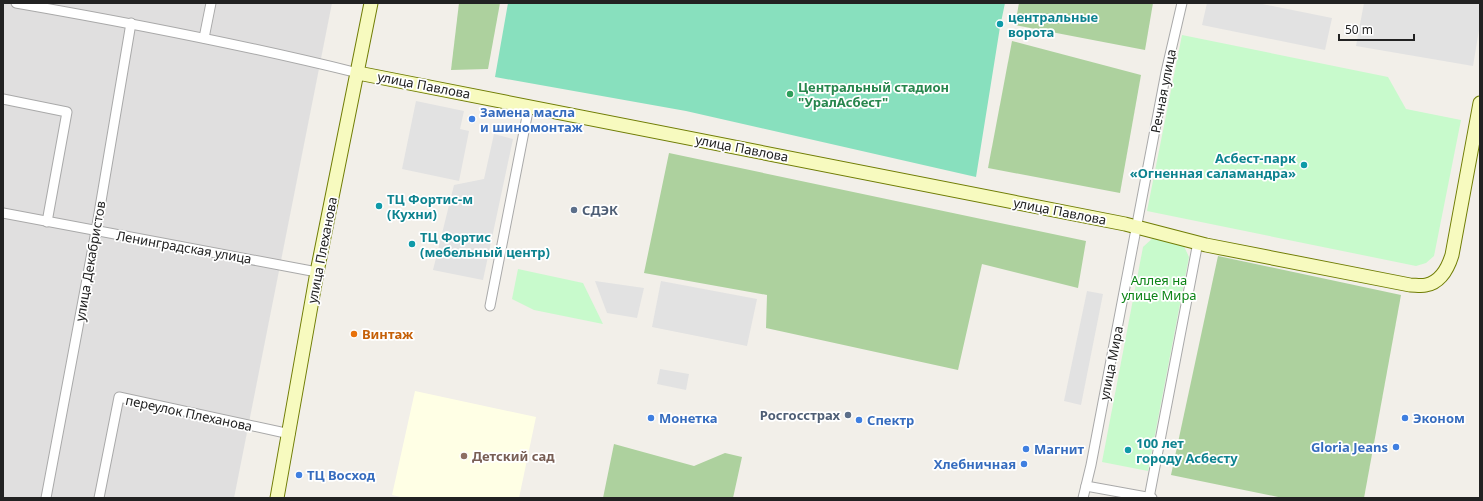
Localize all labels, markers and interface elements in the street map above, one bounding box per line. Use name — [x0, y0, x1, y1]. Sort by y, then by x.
place label: центральные ворота — [1008, 8, 1099, 41]
scale bar — [1339, 16, 1414, 42]
marker: центральные ворота — [995, 19, 1005, 29]
text: 50 m — [1345, 21, 1373, 38]
street label: Речная улица — [1146, 47, 1180, 135]
street label: улица Павлова — [376, 67, 472, 103]
place label: Центральный стадион "УралАсбест" — [798, 78, 949, 111]
marker: Центральный стадион "УралАсбест" — [785, 89, 795, 99]
place label: Замена масла и шиномонтаж — [480, 103, 583, 136]
marker: Замена масла и шиномонтаж — [467, 114, 477, 124]
street label: улица Павлова — [694, 130, 790, 166]
place label: Асбест-парк «Огненная саламандра» — [1130, 149, 1296, 182]
marker: Асбест-парк «Огненная саламандра» — [1299, 160, 1309, 170]
place label: ТЦ Фортис-м (Кухни) — [387, 190, 473, 223]
street label: улица Павлова — [1012, 193, 1108, 229]
street label: улица Плеханова — [303, 195, 341, 305]
street label: улица Декабристов — [71, 199, 109, 323]
marker: ТЦ Фортис-м (Кухни) — [374, 201, 384, 211]
place label: СДЭК — [582, 201, 618, 219]
marker: СДЭК — [569, 205, 579, 215]
street label: Ленинградская улица — [115, 226, 253, 268]
place label: ТЦ Фортис (мебельный центр) — [420, 228, 550, 261]
marker: ТЦ Фортис (мебельный центр) — [407, 239, 417, 249]
park label: Аллея на улице Мира — [1121, 271, 1197, 304]
street label: улица Мира — [1095, 324, 1127, 402]
place label: Винтаж — [362, 325, 414, 343]
marker: Винтаж — [349, 329, 359, 339]
street label: переулок Плеханова — [124, 391, 254, 435]
place label: Росгосстрах — [760, 406, 840, 424]
place label: Монетка — [659, 409, 717, 427]
place label: Эконом — [1413, 409, 1465, 427]
marker: Росгосстрах — [843, 410, 853, 420]
place label: Спектр — [867, 411, 914, 429]
marker: Монетка — [646, 413, 656, 423]
marker: Эконом — [1400, 413, 1410, 423]
marker: Спектр — [854, 415, 864, 425]
place label: 100 лет городу Асбесту — [1136, 434, 1238, 467]
place label: Gloria Jeans — [1311, 438, 1388, 456]
place label: Магнит — [1034, 440, 1084, 458]
marker: Gloria Jeans — [1391, 442, 1401, 452]
marker: Магнит — [1021, 444, 1031, 454]
marker: 100 лет городу Асбесту — [1123, 445, 1133, 455]
place label: Детский сад — [472, 447, 555, 465]
marker: Детский сад — [459, 451, 469, 461]
place label: Хлебничная — [934, 455, 1016, 473]
marker: Хлебничная — [1019, 459, 1029, 469]
place label: ТЦ Восход — [307, 466, 376, 484]
marker: ТЦ Восход — [294, 470, 304, 480]

